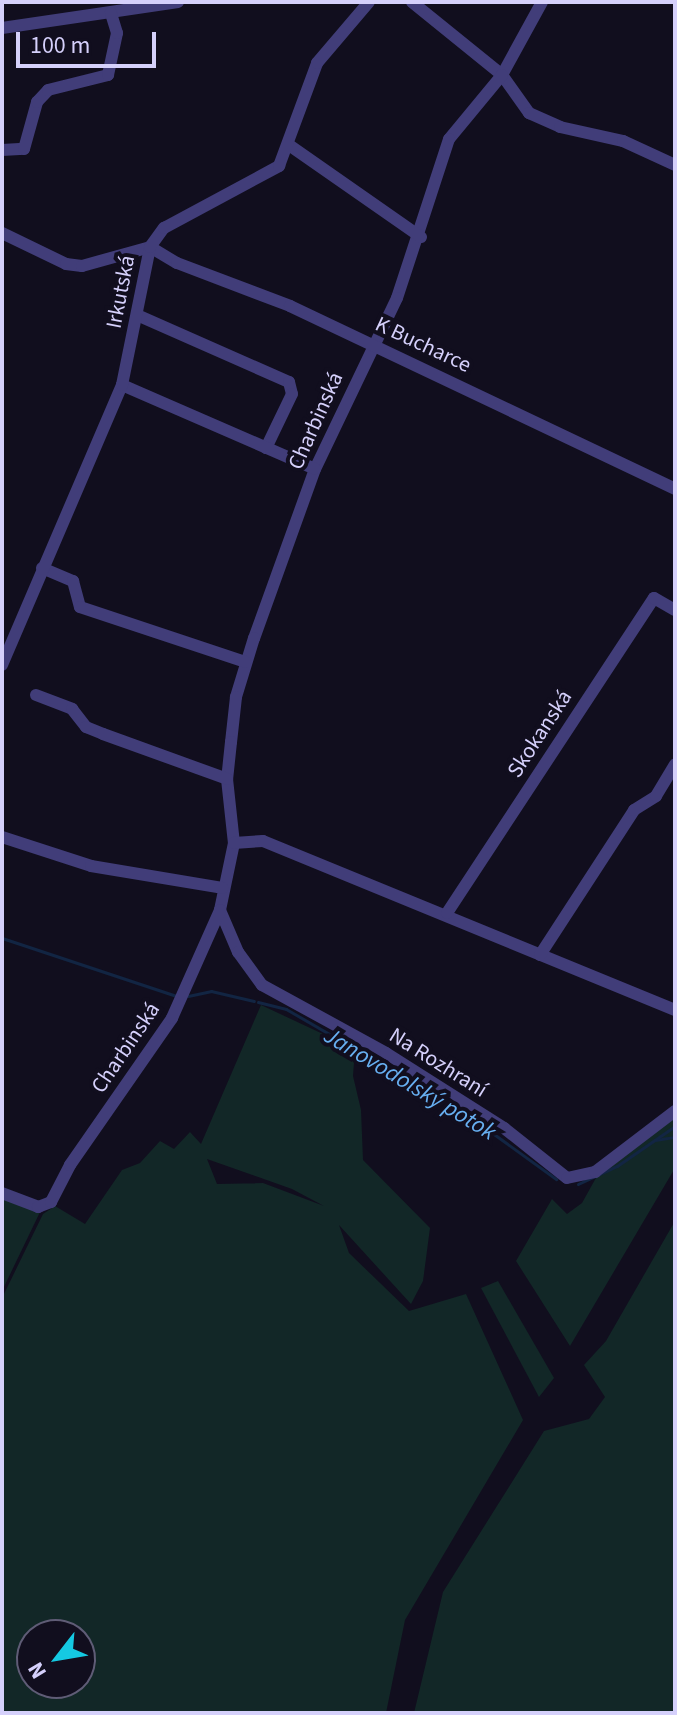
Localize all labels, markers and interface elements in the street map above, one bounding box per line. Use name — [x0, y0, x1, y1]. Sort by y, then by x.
scale bar — [20, 16, 160, 66]
text: 100 m — [30, 28, 90, 63]
street label: Irkutská — [101, 253, 141, 331]
street label: K Bucharce — [371, 311, 475, 379]
street label: Charbinská — [283, 368, 349, 474]
street label: Skokanská — [502, 685, 578, 783]
street label: Charbinská — [86, 998, 166, 1098]
water label: Janovodolský potok — [319, 1021, 501, 1147]
street label: Na Rozhraní — [384, 1022, 492, 1104]
north arrow — [16, 1619, 96, 1699]
text: N — [20, 1656, 55, 1685]

